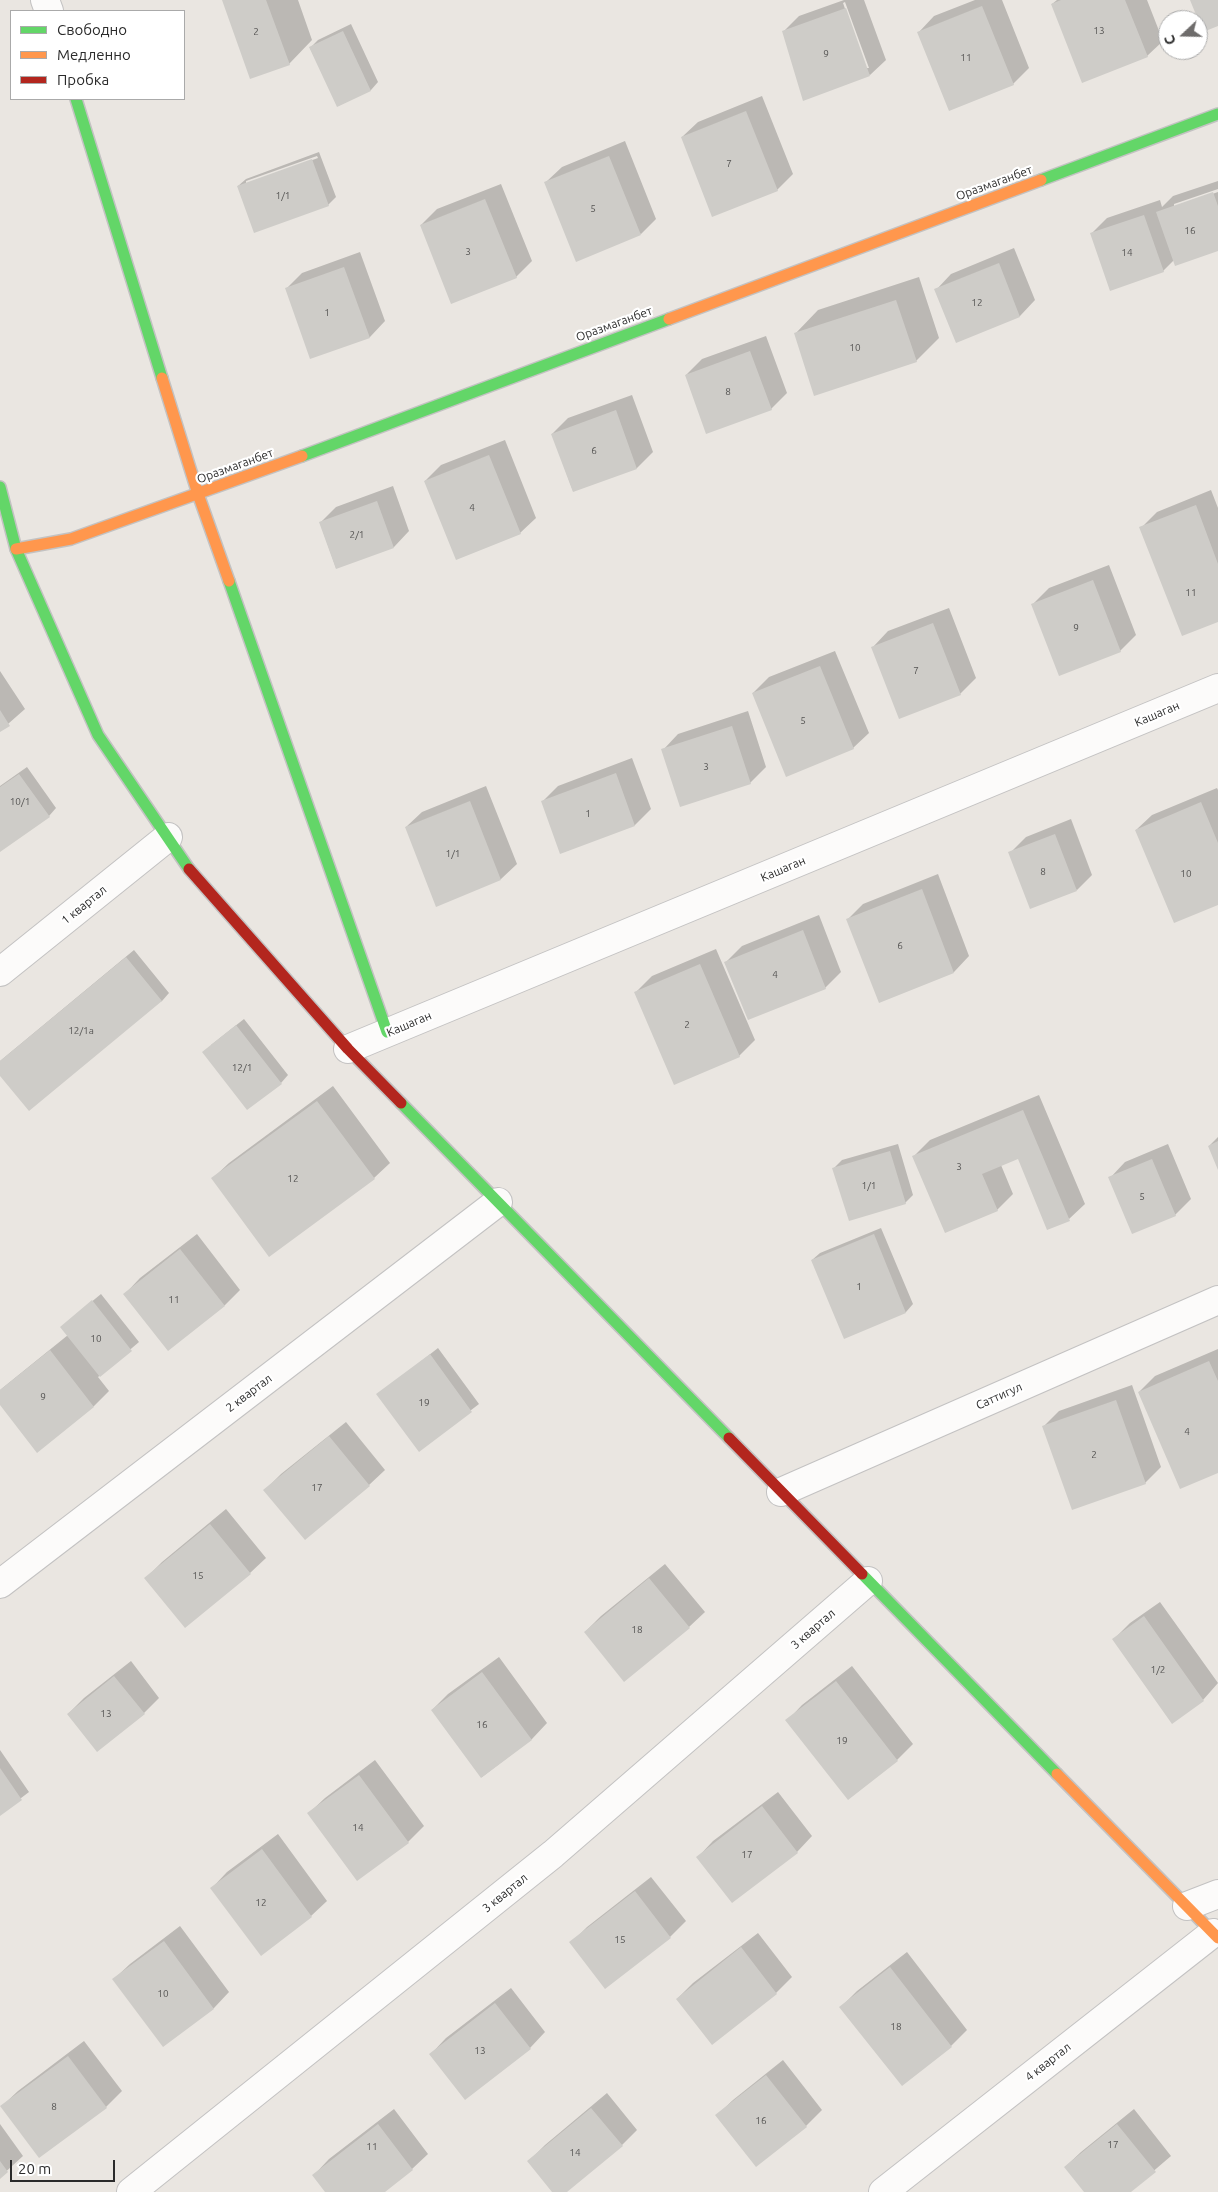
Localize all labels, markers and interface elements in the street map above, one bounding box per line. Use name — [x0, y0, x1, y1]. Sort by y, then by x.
legend — [10, 10, 185, 100]
north arrow — [1158, 10, 1208, 60]
text: Свободно — [57, 21, 127, 38]
house number: 13 — [1093, 25, 1105, 37]
house number: 2 — [253, 26, 259, 38]
text: С — [1161, 33, 1179, 47]
text: Медленно — [57, 46, 131, 63]
house number: 9 — [823, 48, 829, 60]
house number: 11 — [960, 52, 972, 64]
text: Пробка — [57, 71, 109, 88]
house number: 7 — [726, 158, 732, 170]
street label: Оразмаганбет — [954, 163, 1034, 203]
house number: 1/1 — [276, 190, 290, 202]
house number: 5 — [590, 203, 596, 215]
house number: 16 — [1184, 225, 1196, 237]
house number: 3 — [465, 246, 471, 258]
house number: 14 — [1121, 247, 1133, 259]
house number: 12 — [971, 297, 983, 309]
street label: Оразмаганбет — [574, 304, 654, 344]
house number: 1 — [324, 307, 330, 319]
house number: 10 — [849, 342, 861, 354]
house number: 8 — [725, 386, 731, 398]
house number: 6 — [591, 445, 597, 457]
street label: Оразмаганбет — [195, 446, 275, 486]
house number: 4 — [469, 502, 475, 514]
house number: 2/1 — [350, 529, 364, 541]
house number: 11 — [1185, 587, 1197, 599]
house number: 9 — [1073, 622, 1079, 634]
house number: 7 — [913, 665, 919, 677]
street label: Кашаган — [1132, 698, 1182, 730]
house number: 5 — [800, 715, 806, 727]
house number: 3 — [703, 761, 709, 773]
house number: 10/1 — [10, 796, 30, 808]
house number: 1 — [585, 808, 591, 820]
house number: 1/1 — [446, 848, 460, 860]
street label: Кашаган — [758, 853, 808, 885]
house number: 8 — [1040, 866, 1046, 878]
house number: 10 — [1180, 868, 1192, 880]
street label: 1 квартал — [58, 882, 110, 928]
house number: 6 — [897, 940, 903, 952]
house number: 4 — [772, 969, 778, 981]
street label: Кашаган — [384, 1008, 434, 1040]
house number: 2 — [684, 1019, 690, 1031]
house number: 12/1а — [68, 1025, 94, 1037]
house number: 12/1 — [232, 1062, 252, 1074]
house number: 3 — [956, 1161, 962, 1173]
house number: 12 — [287, 1173, 299, 1185]
house number: 1/1 — [862, 1180, 876, 1192]
house number: 5 — [1139, 1191, 1145, 1203]
house number: 1 — [856, 1281, 862, 1293]
house number: 11 — [168, 1294, 180, 1306]
house number: 10 — [90, 1333, 102, 1345]
street label: 2 квартал — [223, 1371, 275, 1415]
street label: Саттигул — [974, 1379, 1024, 1413]
house number: 9 — [40, 1391, 46, 1403]
house number: 19 — [418, 1397, 430, 1409]
house number: 4 — [1184, 1426, 1190, 1438]
house number: 2 — [1091, 1449, 1097, 1461]
house number: 17 — [311, 1482, 323, 1494]
house number: 15 — [192, 1570, 204, 1582]
street label: 3 квартал — [788, 1606, 838, 1652]
house number: 18 — [631, 1624, 643, 1636]
house number: 1/2 — [1151, 1664, 1165, 1676]
house number: 13 — [100, 1708, 112, 1720]
house number: 16 — [476, 1719, 488, 1731]
house number: 19 — [836, 1735, 848, 1747]
house number: 14 — [352, 1822, 364, 1834]
house number: 17 — [741, 1849, 753, 1861]
street label: 3 квартал — [479, 1870, 531, 1916]
house number: 12 — [255, 1897, 267, 1909]
house number: 15 — [614, 1934, 626, 1946]
house number: 10 — [157, 1988, 169, 2000]
house number: 18 — [890, 2021, 902, 2033]
street label: 4 квартал — [1022, 2040, 1074, 2084]
house number: 13 — [474, 2045, 486, 2057]
house number: 8 — [51, 2101, 57, 2113]
house number: 16 — [755, 2115, 767, 2127]
house number: 17 — [1107, 2139, 1119, 2151]
house number: 11 — [366, 2141, 378, 2153]
house number: 14 — [569, 2147, 581, 2159]
scale bar — [12, 2150, 118, 2182]
text: 20 m — [18, 2160, 51, 2177]

